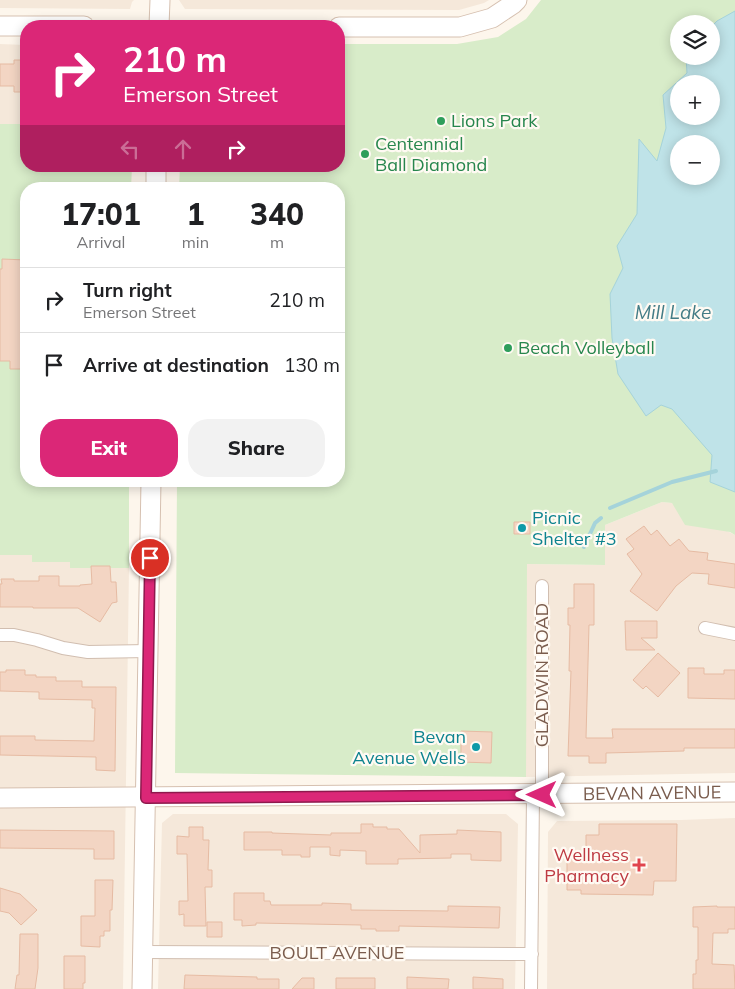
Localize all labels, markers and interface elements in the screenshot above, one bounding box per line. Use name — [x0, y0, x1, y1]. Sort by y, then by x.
map controls — [670, 15, 720, 185]
button: layers — [670, 15, 720, 65]
text: 210 m — [123, 37, 227, 81]
icon: right — [40, 40, 105, 105]
button: + — [670, 75, 720, 125]
text: Emerson Street — [123, 80, 278, 108]
place label: Lions Park — [451, 109, 538, 132]
marker: Lions Park — [435, 115, 447, 127]
place label: Centennial Ball Diamond — [375, 132, 487, 176]
icon: left — [116, 135, 144, 163]
icon: ahead — [169, 135, 197, 163]
icon: right — [222, 135, 250, 163]
button: − — [670, 135, 720, 185]
marker: Centennial Ball Diamond — [359, 148, 371, 160]
text: 17:01 — [61, 195, 141, 233]
text: 1 — [186, 195, 204, 233]
text: 340 — [250, 195, 304, 233]
text: Arrival — [76, 232, 125, 252]
text: min — [182, 232, 209, 252]
text: m — [270, 232, 284, 252]
text: Turn right — [83, 278, 172, 302]
icon: right — [40, 286, 68, 314]
text: 210 m — [269, 288, 325, 312]
water label: Mill Lake — [635, 300, 711, 324]
text: Emerson Street — [83, 302, 196, 322]
place label: Beach Volleyball — [518, 336, 655, 359]
marker: Beach Volleyball — [502, 342, 514, 354]
icon: arrive — [40, 351, 68, 379]
text: Arrive at destination — [83, 353, 269, 377]
text: 130 m — [284, 353, 340, 377]
button: Exit — [40, 419, 178, 477]
button: Share — [188, 419, 325, 477]
place label: Picnic Shelter #3 — [532, 506, 617, 550]
marker: Picnic Shelter #3 — [516, 522, 528, 534]
pin — [129, 537, 171, 579]
icon: arrive — [136, 544, 164, 572]
street label: GLADWIN ROAD — [530, 603, 553, 747]
place label: Bevan Avenue Wells — [352, 725, 466, 769]
marker: Bevan Avenue Wells — [470, 741, 482, 753]
position arrow — [515, 768, 567, 820]
street label: BEVAN AVENUE — [583, 780, 721, 805]
place label: Wellness Pharmacy — [544, 843, 629, 887]
marker: Wellness Pharmacy — [633, 859, 645, 871]
street label: BOULT AVENUE — [270, 941, 404, 964]

